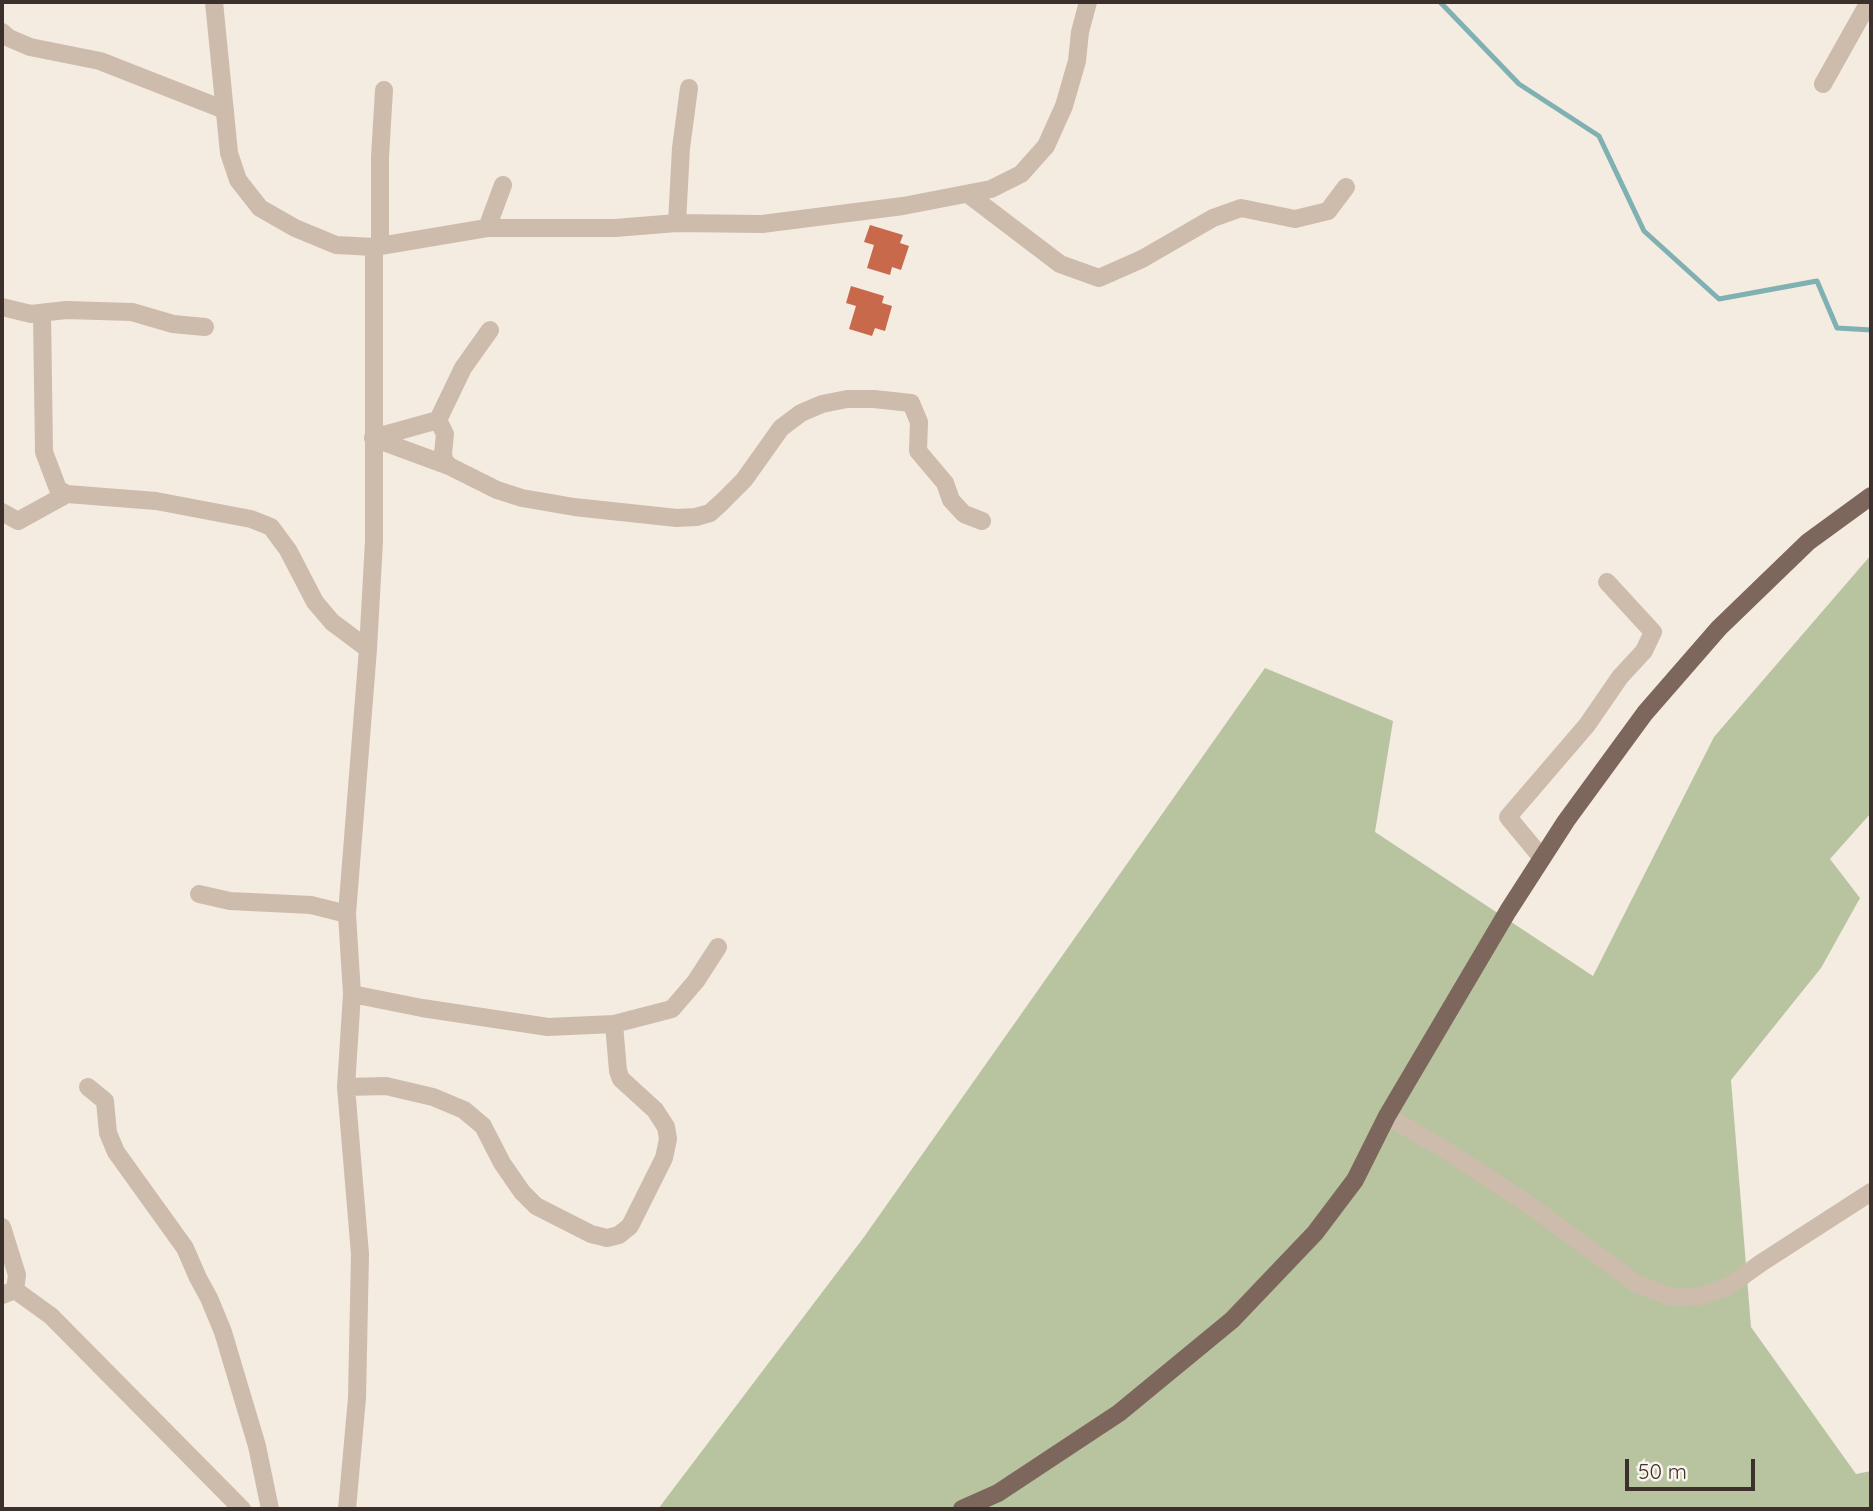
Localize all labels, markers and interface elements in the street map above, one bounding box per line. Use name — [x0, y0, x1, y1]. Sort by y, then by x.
scale bar — [1628, 1444, 1758, 1488]
text: 50 m — [1638, 1458, 1687, 1484]

